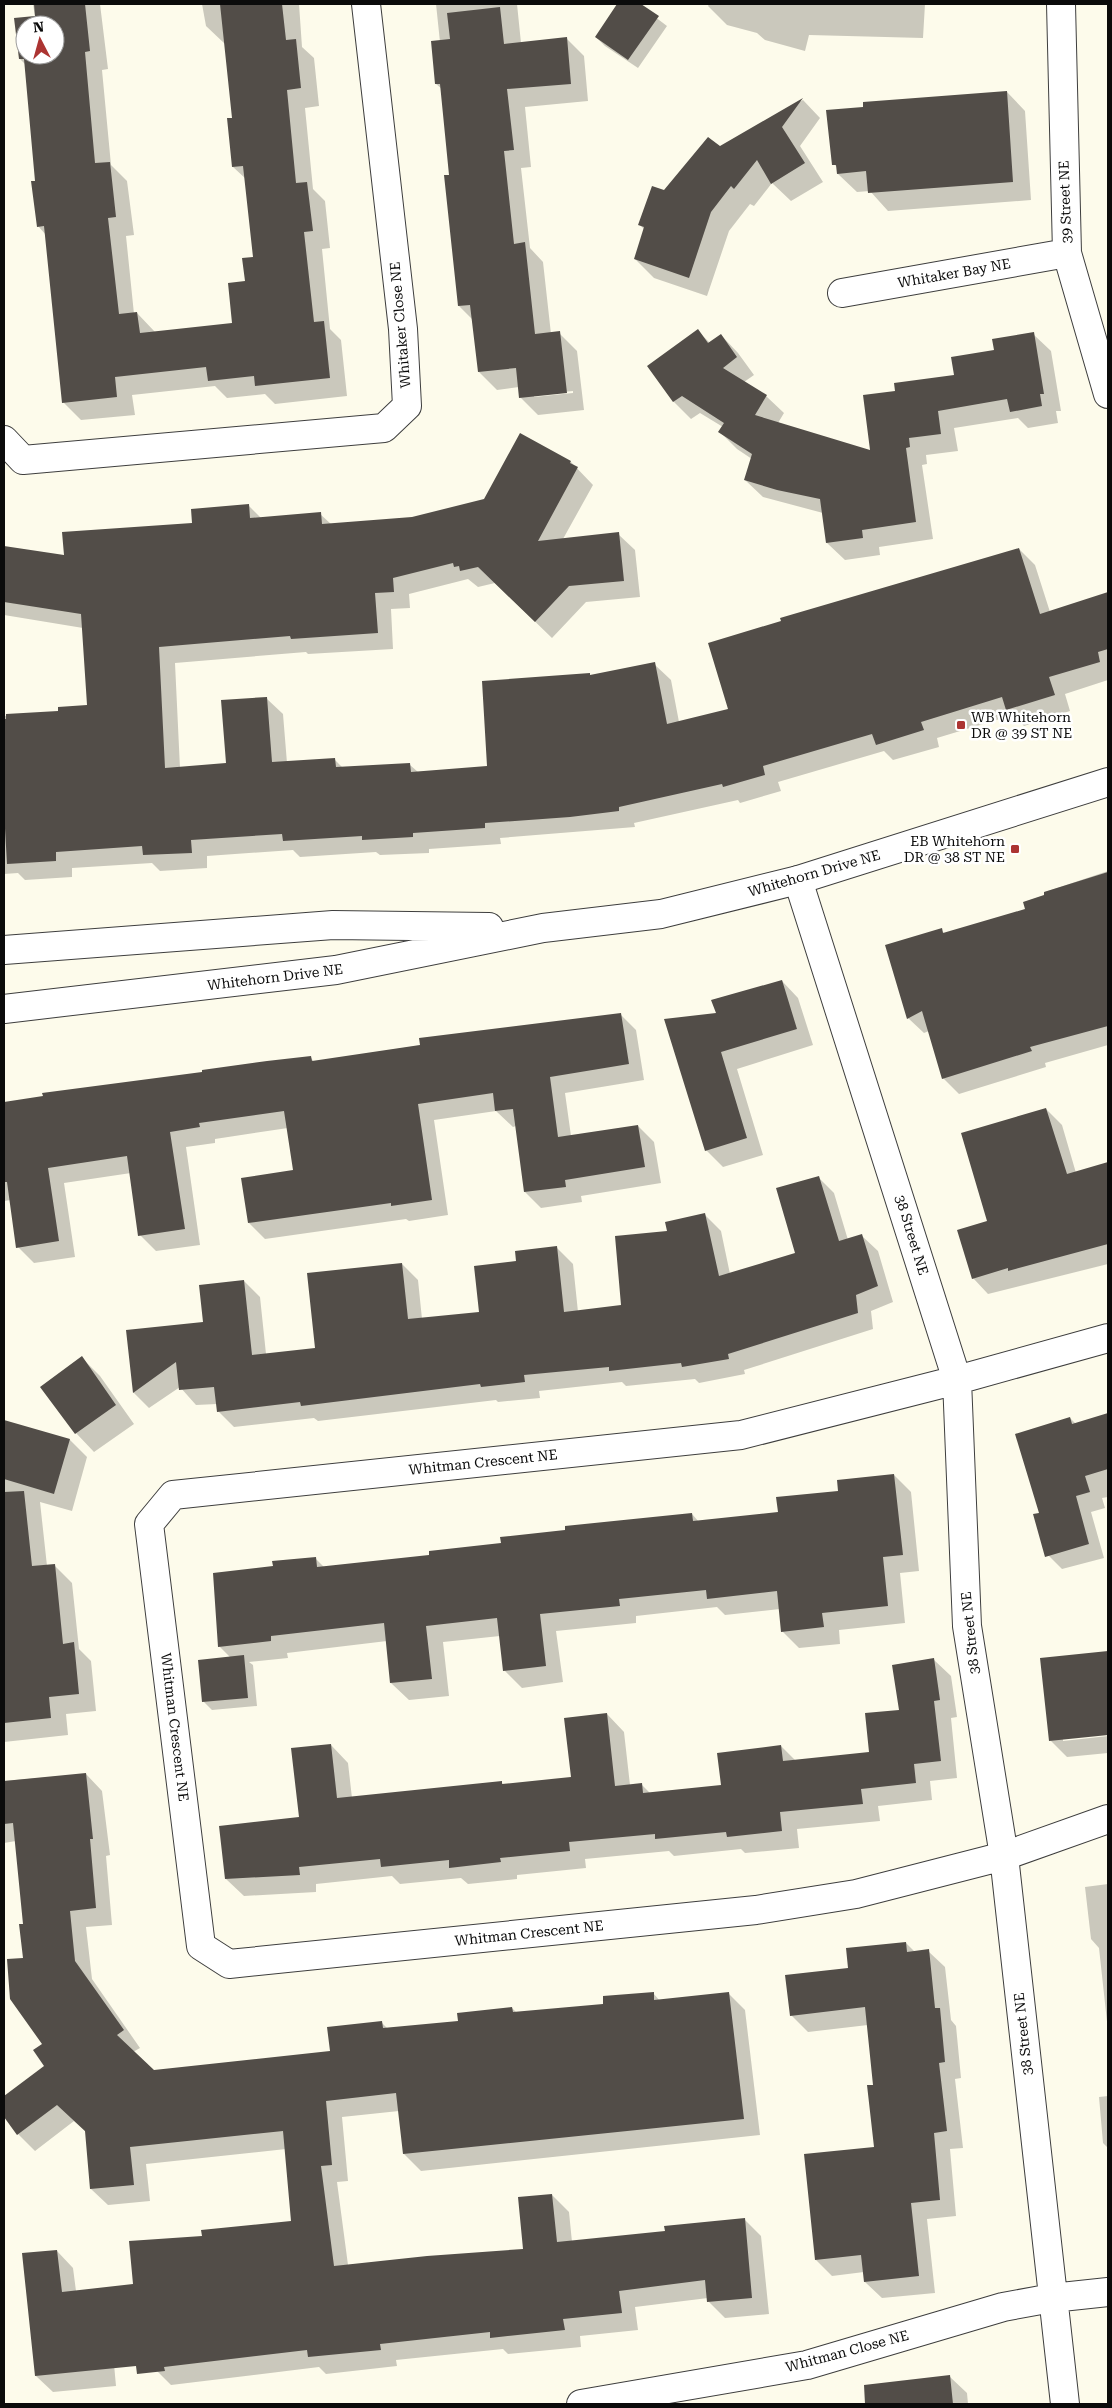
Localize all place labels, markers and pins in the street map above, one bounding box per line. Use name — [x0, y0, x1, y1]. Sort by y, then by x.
place label: WB Whitehorn DR @ 39 ST NE — [971, 709, 1072, 741]
marker: WB Whitehorn DR @ 39 ST NE — [955, 719, 967, 731]
place label: EB Whitehorn DR @ 38 ST NE — [904, 833, 1005, 865]
marker: EB Whitehorn DR @ 38 ST NE — [1009, 843, 1021, 855]

